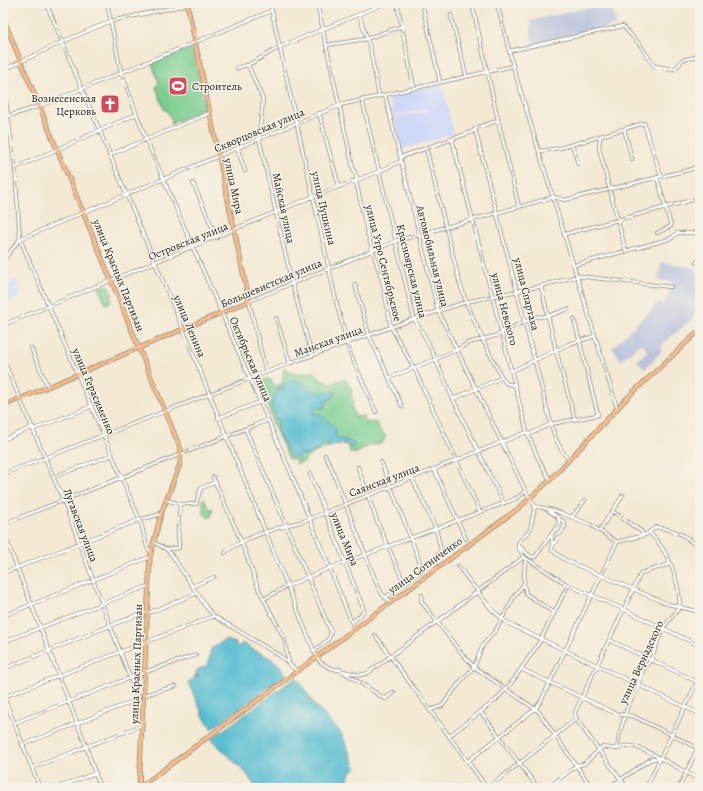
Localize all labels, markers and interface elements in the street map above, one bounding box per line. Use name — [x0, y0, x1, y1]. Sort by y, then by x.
sports icon: Строитель — [167, 75, 189, 97]
place label: Строитель — [192, 79, 242, 94]
place label: Вознесенская Церковь — [31, 91, 96, 119]
church icon: Вознесенская Церковь — [99, 93, 121, 115]
street label: Скворцовская улица — [212, 104, 308, 156]
street label: улица Мира — [220, 156, 247, 216]
street label: улица Пушкина — [308, 169, 340, 247]
street label: Майская улица — [269, 172, 298, 246]
street label: улица Утро Сентябрьское — [361, 202, 405, 323]
street label: Автомобильная улица — [412, 203, 453, 309]
street label: улица Красных Партизан — [89, 216, 148, 334]
street label: Островская улица — [146, 218, 231, 264]
street label: Красноярская улица — [393, 223, 431, 320]
street label: Большевистская улица — [218, 255, 325, 312]
street label: улица Спартака — [510, 255, 543, 333]
street label: улица Невского — [487, 270, 522, 347]
street label: улица Ленина — [169, 292, 210, 361]
street label: Октябрьская улица — [226, 314, 276, 405]
street label: Манская улица — [292, 322, 365, 361]
street label: улица Герасименко — [68, 345, 119, 437]
street label: Саянская улица — [347, 460, 423, 501]
street label: Лугавская улица — [60, 486, 102, 565]
street label: улица Мира — [327, 509, 362, 569]
street label: улица Сотниченко — [384, 533, 466, 598]
street label: улица Красных Партизан — [127, 604, 146, 725]
street label: улица Вернадского — [615, 618, 668, 707]

